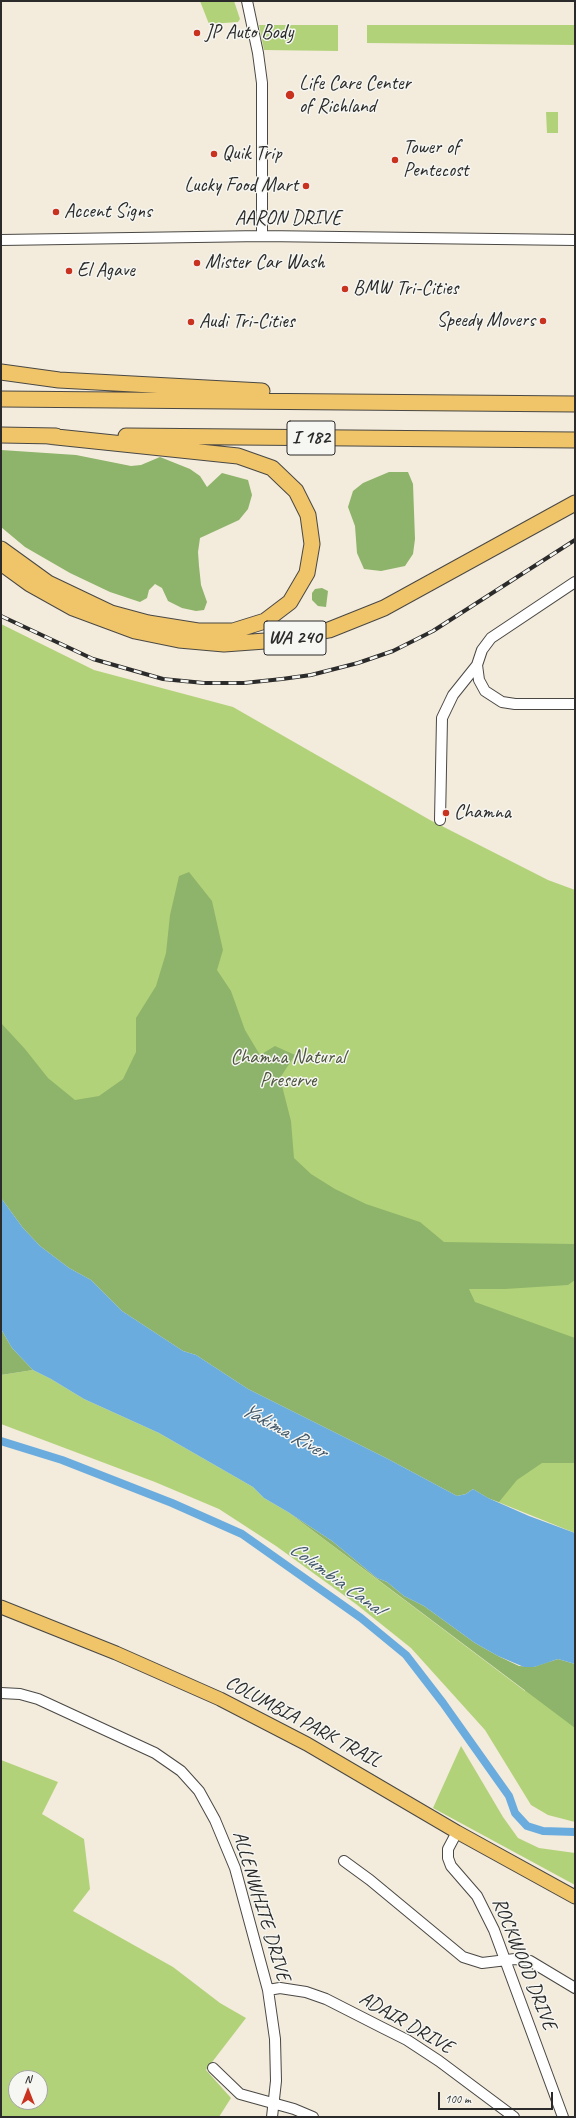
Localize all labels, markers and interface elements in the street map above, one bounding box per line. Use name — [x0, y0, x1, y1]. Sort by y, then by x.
place label: JP Auto Body — [205, 21, 293, 45]
marker: JP Auto Body — [192, 28, 202, 38]
place label: Life Care Center of Richland — [299, 72, 411, 119]
marker: Life Care Center of Richland — [284, 89, 296, 101]
place label: Tower of Pentecost — [403, 136, 468, 183]
place label: Quik Trip — [222, 142, 281, 166]
marker: Quik Trip — [209, 149, 219, 159]
marker: Tower of Pentecost — [390, 155, 400, 165]
place label: Lucky Food Mart — [184, 174, 298, 198]
marker: Lucky Food Mart — [301, 181, 311, 191]
place label: Accent Signs — [64, 200, 152, 224]
marker: Accent Signs — [51, 207, 61, 217]
street label: AARON DRIVE — [235, 207, 341, 231]
place label: Mister Car Wash — [205, 251, 325, 275]
marker: Mister Car Wash — [192, 258, 202, 268]
place label: El Agave — [77, 259, 135, 283]
marker: El Agave — [64, 266, 74, 276]
place label: BMW Tri-Cities — [353, 277, 458, 301]
marker: BMW Tri-Cities — [340, 284, 350, 294]
place label: Speedy Movers — [437, 309, 535, 333]
place label: Audi Tri-Cities — [199, 310, 295, 334]
marker: Speedy Movers — [538, 316, 548, 326]
marker: Audi Tri-Cities — [186, 317, 196, 327]
road number: I 182 — [287, 421, 335, 455]
road number: WA 240 — [264, 621, 326, 655]
place label: Chamna — [454, 801, 511, 825]
marker: Chamna — [441, 808, 451, 818]
park label: Chamna Natural Preserve — [230, 1046, 346, 1093]
water label: Yakima River — [237, 1397, 331, 1465]
water label: Columbia Canal — [284, 1537, 388, 1621]
street label: COLUMBIA PARK TRAIL — [221, 1671, 385, 1773]
street label: ALLENWHITE DRIVE — [227, 1828, 295, 1984]
street label: ROCKWOOD DRIVE — [487, 1894, 561, 2034]
street label: ADAIR DRIVE — [355, 1987, 457, 2059]
north arrow — [8, 2070, 48, 2110]
text: N — [25, 2072, 31, 2086]
scale bar — [440, 2084, 555, 2110]
text: 100 m — [445, 2091, 471, 2107]

